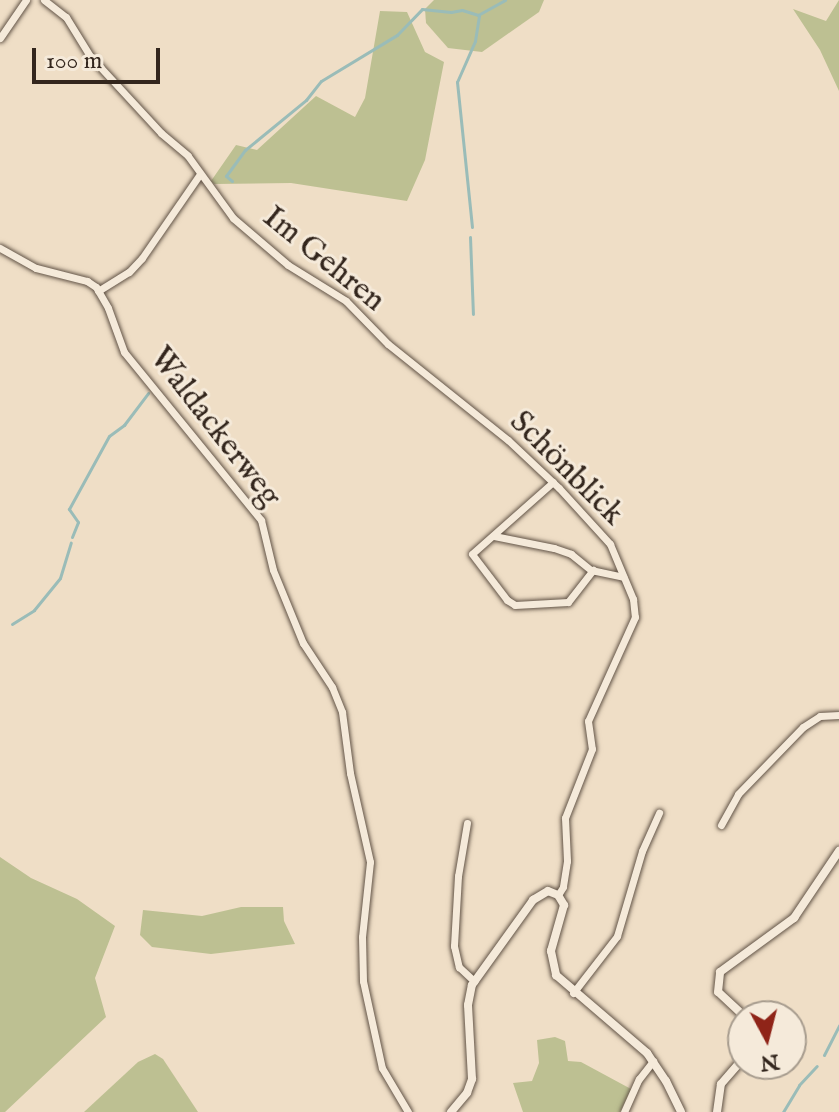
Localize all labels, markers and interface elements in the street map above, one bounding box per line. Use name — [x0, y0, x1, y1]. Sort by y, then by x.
scale bar — [36, 32, 164, 82]
text: 100 m — [46, 46, 102, 77]
street label: Im Gehren — [254, 199, 392, 321]
street label: Waldackerweg — [140, 341, 288, 515]
street label: Schönblick — [501, 404, 631, 534]
north arrow — [727, 1000, 807, 1080]
text: N — [759, 1047, 781, 1077]

